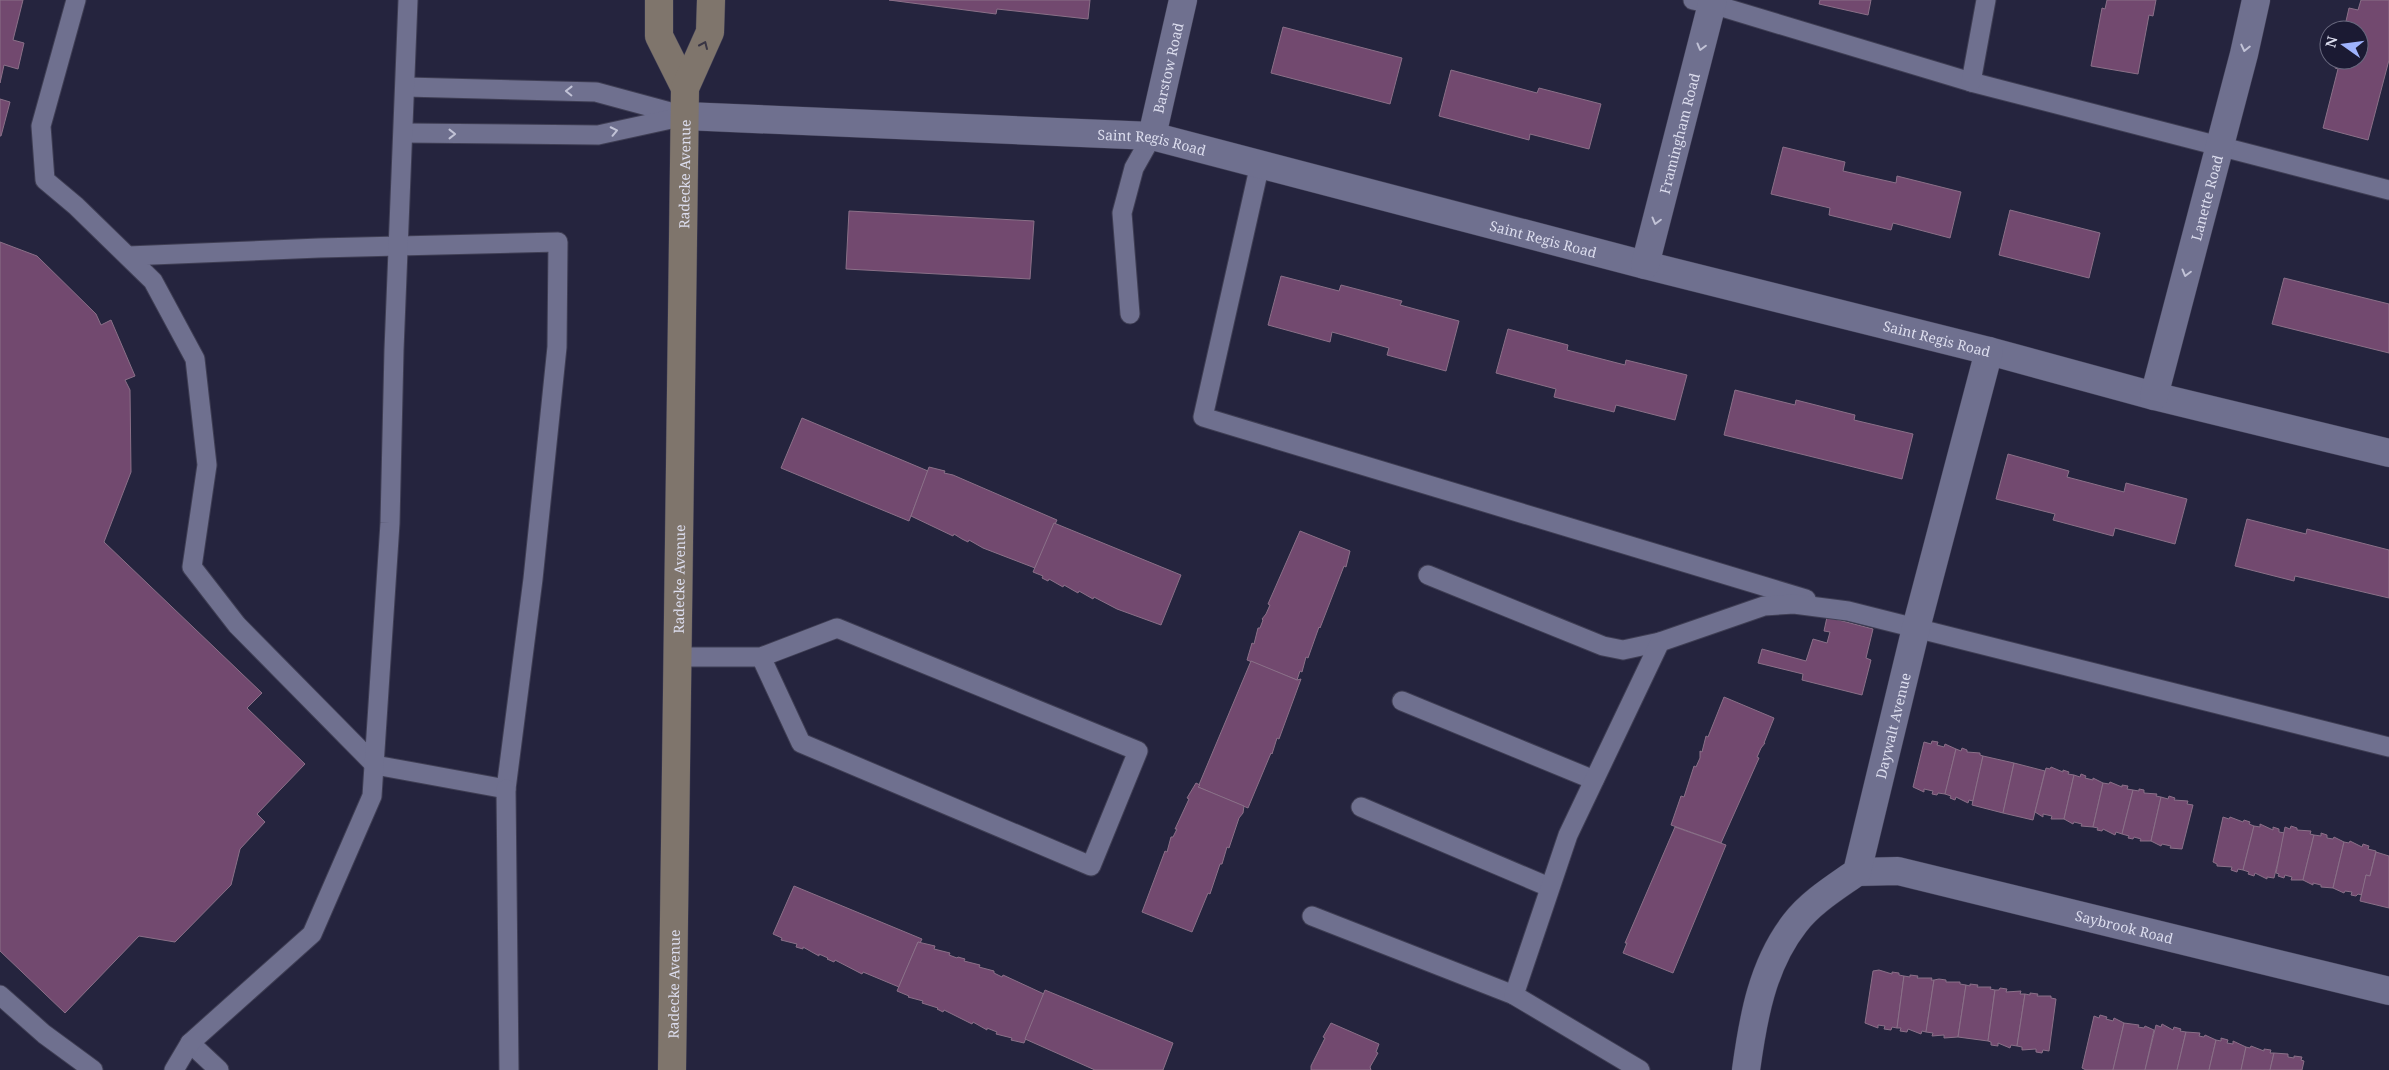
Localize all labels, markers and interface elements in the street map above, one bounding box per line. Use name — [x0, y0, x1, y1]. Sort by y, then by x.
street label: Barstow Road — [1148, 20, 1187, 115]
north arrow — [2319, 20, 2369, 70]
text: N — [2320, 34, 2341, 49]
one-way arrow — [698, 41, 708, 50]
one-way arrow — [1696, 43, 1707, 52]
one-way arrow — [2240, 43, 2251, 52]
street label: Framingham Road — [1654, 70, 1704, 196]
one-way arrow — [565, 86, 572, 96]
street label: Radecke Avenue — [674, 119, 694, 229]
street label: Saint Regis Road — [1097, 124, 1209, 159]
one-way arrow — [610, 127, 619, 137]
one-way arrow — [449, 129, 457, 139]
street label: Lanette Road — [2186, 152, 2227, 243]
street label: Saint Regis Road — [1488, 215, 1599, 262]
one-way arrow — [1651, 217, 1662, 226]
one-way arrow — [2182, 268, 2192, 276]
street label: Saint Regis Road — [1881, 315, 1993, 361]
street label: Radecke Avenue — [668, 524, 689, 634]
street label: Daywalt Avenue — [1870, 671, 1914, 781]
street label: Saybrook Road — [2073, 905, 2176, 948]
street label: Radecke Avenue — [663, 929, 683, 1039]

